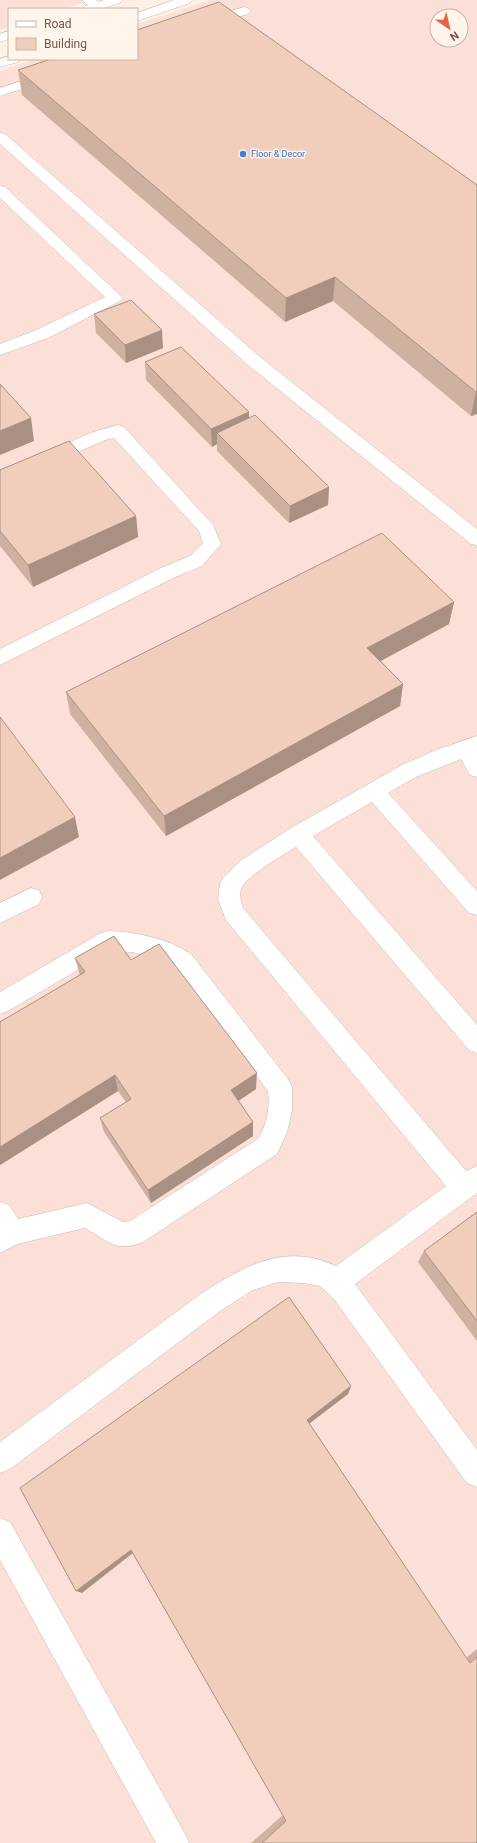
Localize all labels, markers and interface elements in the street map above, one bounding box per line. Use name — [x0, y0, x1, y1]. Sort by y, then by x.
legend — [8, 8, 138, 60]
north arrow — [429, 8, 469, 48]
text: Road — [44, 17, 72, 31]
text: N — [447, 28, 461, 44]
text: Building — [44, 37, 87, 51]
marker: Floor & Decor — [238, 149, 248, 159]
place label: Floor & Decor — [251, 149, 305, 159]

